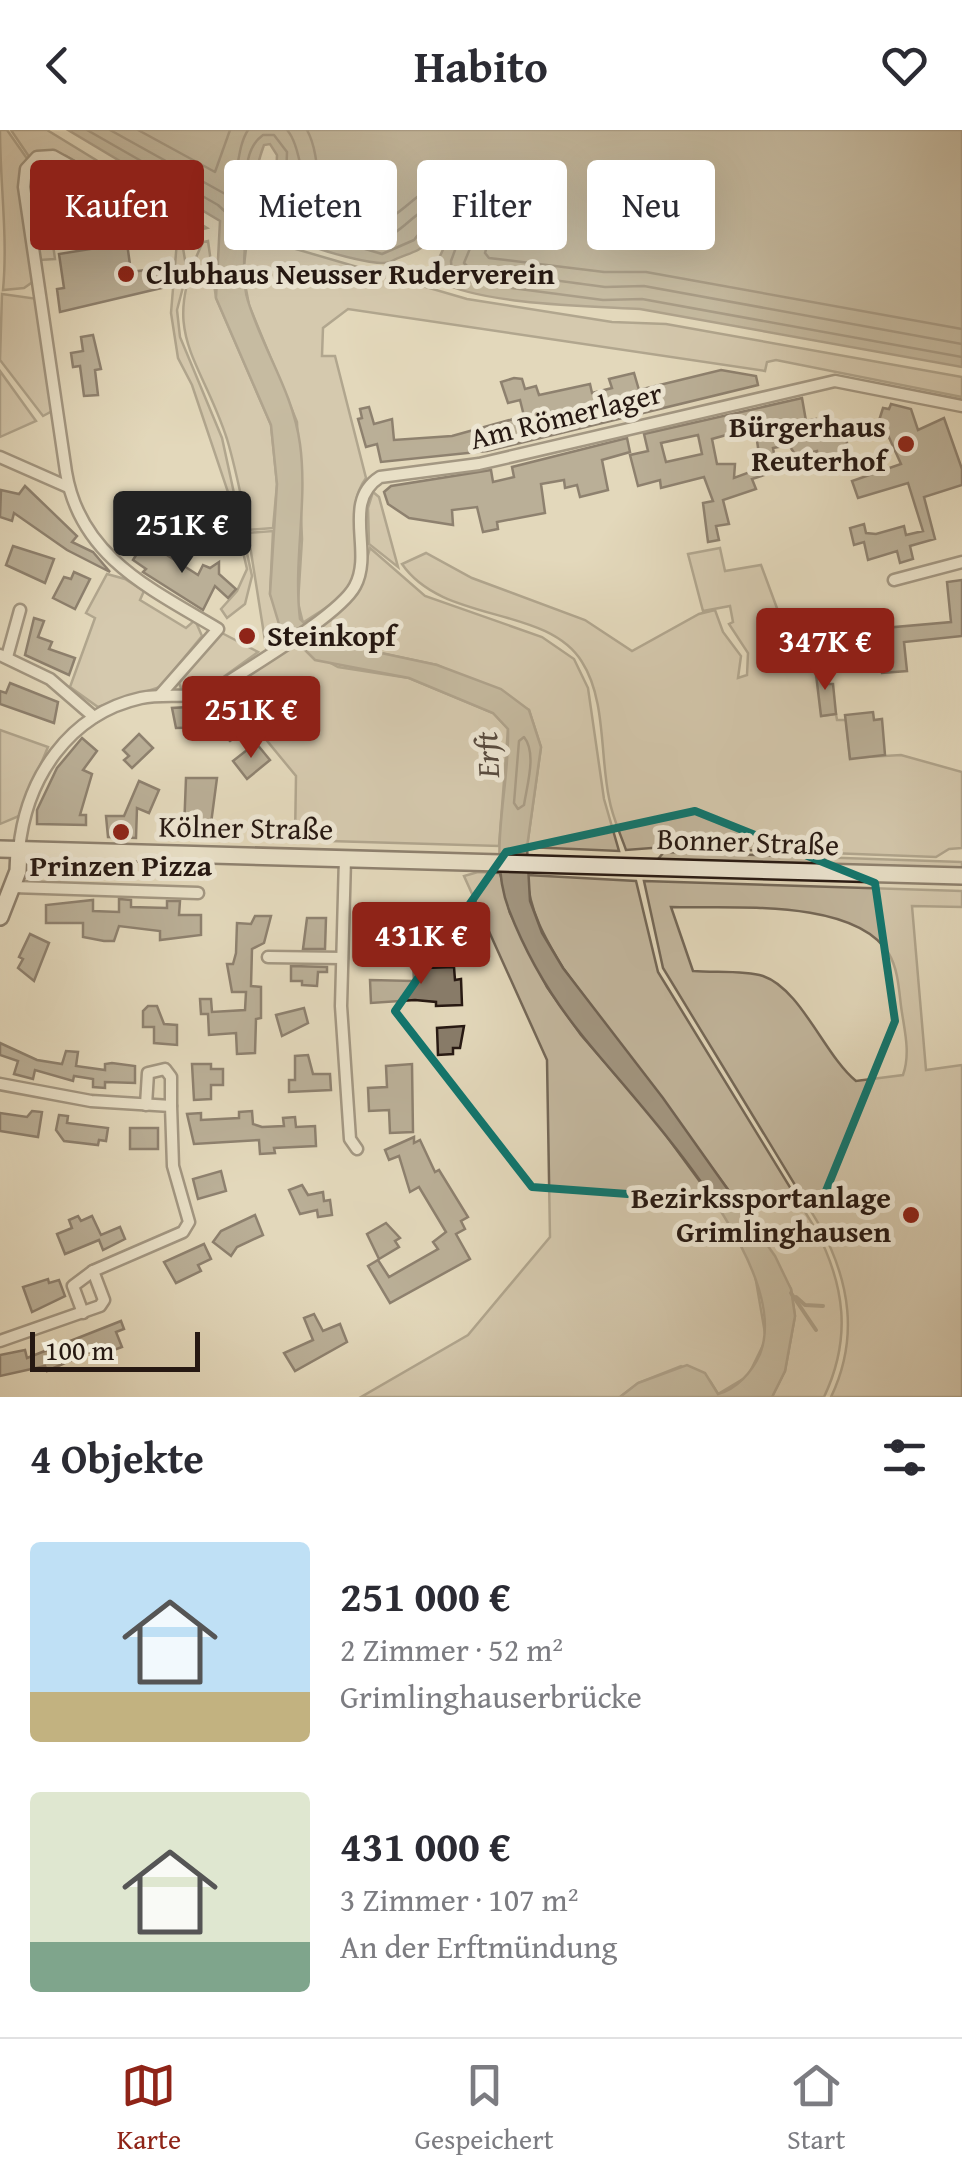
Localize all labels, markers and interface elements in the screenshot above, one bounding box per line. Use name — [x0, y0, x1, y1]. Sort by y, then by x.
text: Habito — [414, 33, 548, 98]
icon: back — [30, 38, 85, 93]
icon: heart — [877, 38, 932, 93]
chip: Kaufen — [30, 160, 204, 250]
chip: Mieten — [224, 160, 397, 250]
chip: Filter — [417, 160, 567, 250]
chip: Neu — [587, 160, 715, 250]
place label: Clubhaus Neusser Ruderverein — [146, 251, 555, 295]
marker: Clubhaus Neusser Ruderverein — [115, 263, 137, 285]
street label: Am Römerlager — [465, 370, 667, 460]
place label: Bürgerhaus Reuterhof — [729, 404, 890, 482]
marker: Bürgerhaus Reuterhof — [895, 433, 917, 455]
pin: 251K € — [101, 491, 263, 576]
text: 251K € — [135, 500, 229, 547]
pin: 347K € — [744, 608, 906, 693]
place label: Steinkopf — [267, 613, 399, 657]
text: 347K € — [778, 617, 872, 664]
marker: Steinkopf — [236, 625, 258, 647]
pin: 251K € — [170, 676, 332, 761]
text: 251K € — [204, 685, 298, 732]
water label: Erft — [462, 730, 511, 780]
street label: Kölner Straße — [158, 803, 334, 851]
street label: Bonner Straße — [656, 816, 840, 866]
marker: Prinzen Pizza — [110, 821, 132, 843]
place label: Prinzen Pizza — [30, 843, 213, 887]
pin: 431K € — [340, 902, 502, 987]
text: 431K € — [374, 911, 468, 958]
place label: Bezirkssportanlage Grimlinghausen — [631, 1175, 891, 1253]
marker: Bezirkssportanlage Grimlinghausen — [900, 1204, 922, 1226]
scale bar — [30, 1327, 200, 1372]
text: 100 m — [45, 1329, 114, 1370]
text: 4 Objekte — [30, 1427, 204, 1488]
icon: filters — [877, 1430, 932, 1485]
text: 251 000 € — [340, 1565, 511, 1626]
icon: home — [110, 1582, 230, 1702]
text: 2 Zimmer · 52 m² — [340, 1626, 563, 1673]
text: Grimlinghauserbrücke — [340, 1673, 642, 1720]
text: 431 000 € — [340, 1815, 511, 1876]
icon: home — [110, 1832, 230, 1952]
text: 3 Zimmer · 107 m² — [340, 1876, 578, 1923]
text: An der Erftmündung — [340, 1923, 617, 1970]
tab: Karte — [117, 2058, 181, 2159]
tab: Gespeichert — [415, 2058, 554, 2159]
tab: Start — [787, 2058, 845, 2159]

